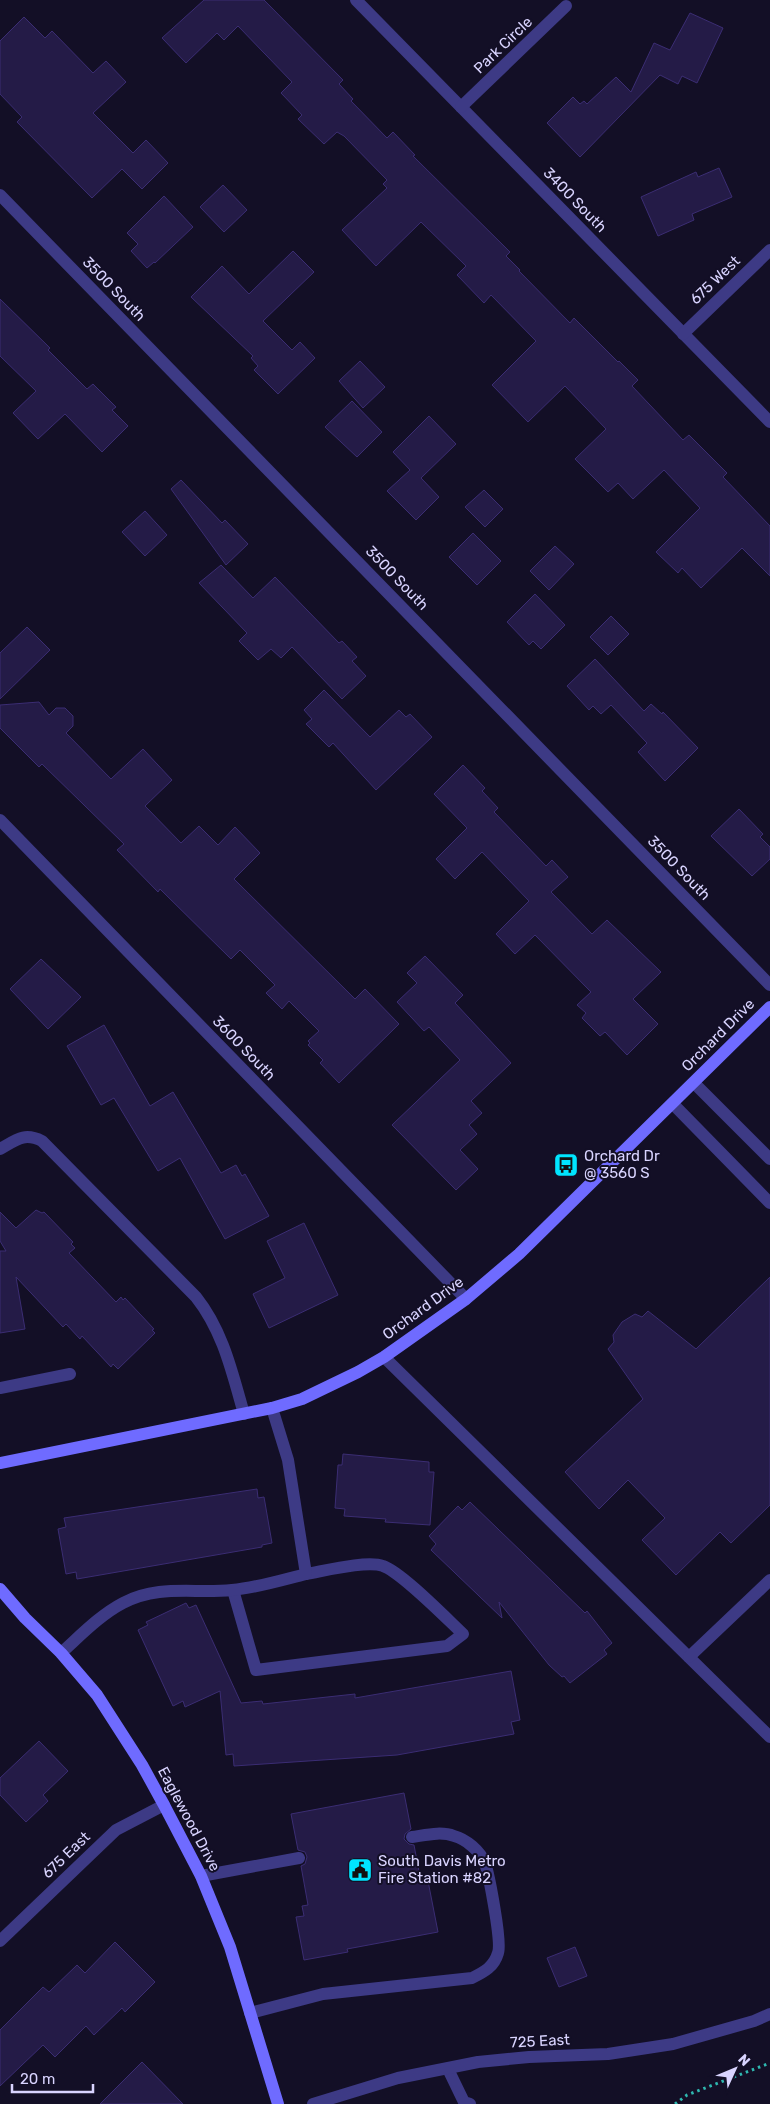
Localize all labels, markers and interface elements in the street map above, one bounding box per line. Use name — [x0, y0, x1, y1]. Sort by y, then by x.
street label: Park Circle — [470, 13, 536, 77]
street label: 3400 South — [540, 164, 610, 236]
street label: 675 West — [686, 252, 744, 308]
street label: 3500 South — [79, 253, 149, 325]
street label: 3500 South — [362, 542, 432, 614]
street label: 3500 South — [644, 832, 714, 904]
street label: Orchard Drive — [678, 995, 758, 1075]
street label: 3600 South — [209, 1012, 279, 1084]
place label: Orchard Dr @ 3560 S — [584, 1147, 660, 1182]
bus stop icon: Orchard Dr @ 3560 S — [553, 1152, 579, 1178]
street label: Orchard Drive — [379, 1273, 467, 1343]
street label: Eaglewood Drive — [154, 1764, 224, 1874]
street label: 675 East — [38, 1828, 94, 1882]
place label: South Davis Metro Fire Station #82 — [378, 1852, 506, 1887]
public building icon: South Davis Metro Fire Station #82 — [347, 1857, 373, 1883]
street label: 725 East — [510, 2030, 571, 2052]
north arrow — [710, 2044, 760, 2094]
text: N — [734, 2051, 754, 2070]
scale bar — [12, 2062, 94, 2094]
text: 20 m — [20, 2070, 55, 2088]

